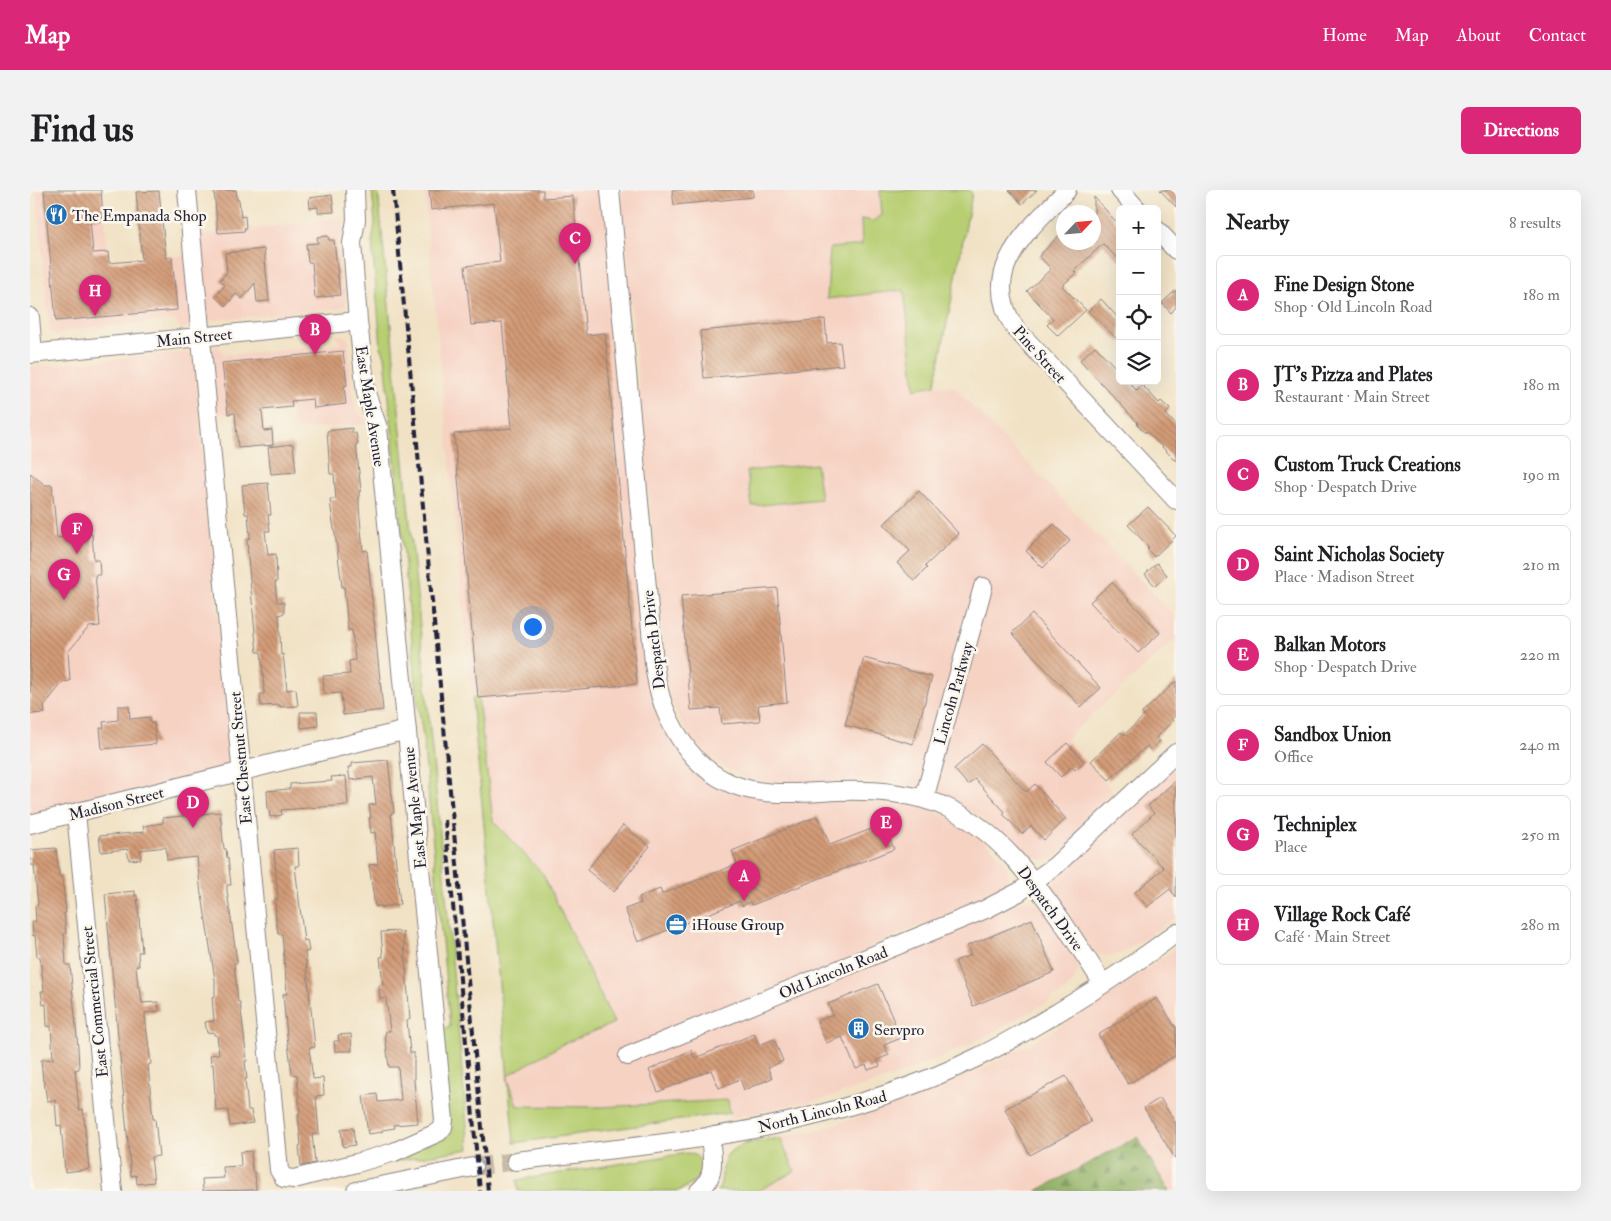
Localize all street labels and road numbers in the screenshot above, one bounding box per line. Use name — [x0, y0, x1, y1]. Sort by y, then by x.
street label: Pine Street — [1008, 322, 1070, 388]
street label: Main Street — [155, 324, 233, 352]
street label: East Maple Avenue — [350, 344, 390, 469]
street label: Despatch Drive — [638, 589, 671, 691]
street label: Lincoln Parkway — [930, 639, 978, 747]
street label: East Chestnut Street — [225, 691, 257, 825]
street label: East Maple Avenue — [399, 746, 432, 870]
street label: Madison Street — [67, 782, 166, 825]
street label: Despatch Drive — [1012, 862, 1088, 956]
street label: East Commercial Street — [77, 925, 113, 1079]
street label: Old Lincoln Road — [776, 942, 891, 1004]
street label: North Lincoln Road — [756, 1086, 889, 1138]

